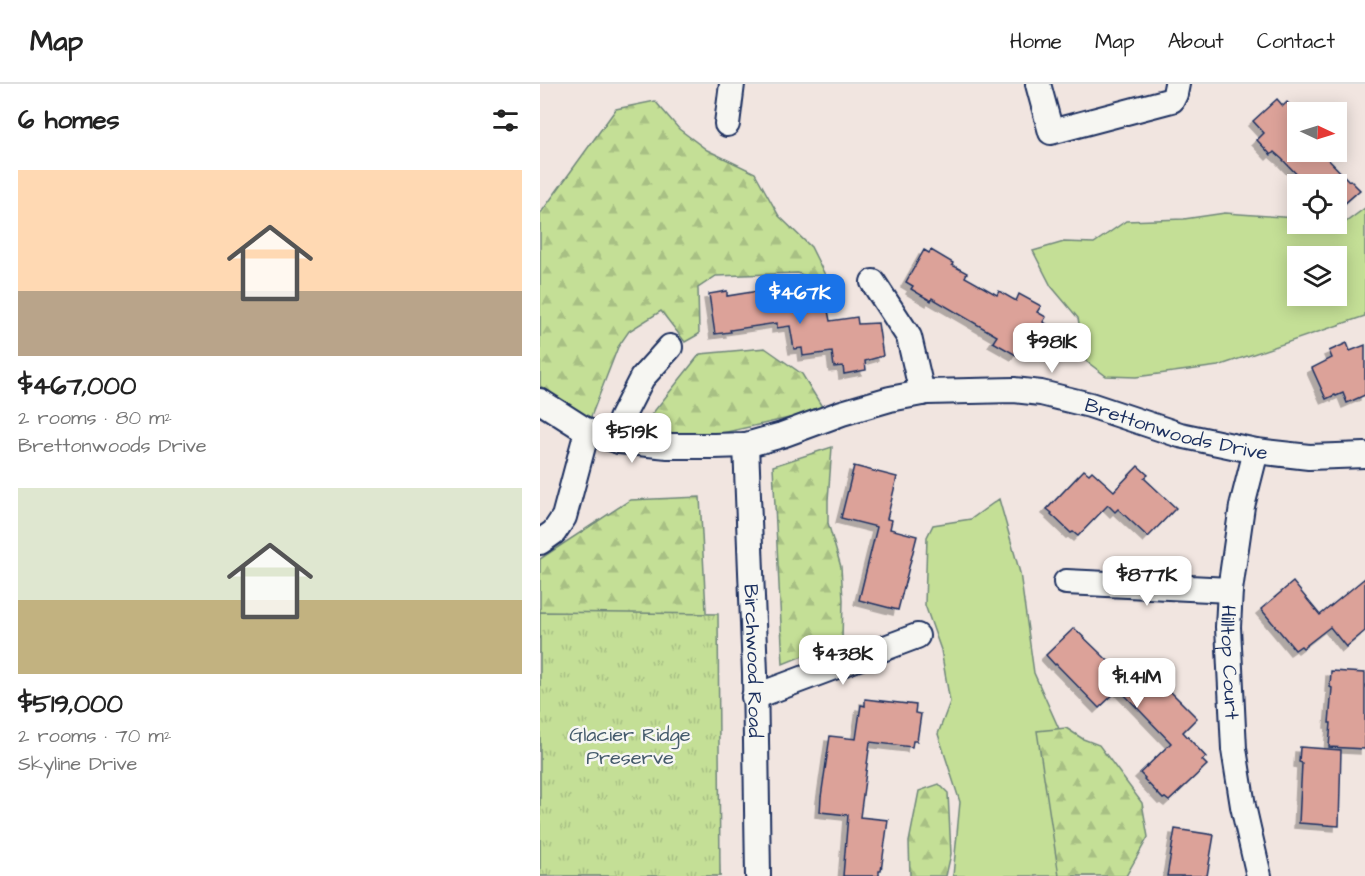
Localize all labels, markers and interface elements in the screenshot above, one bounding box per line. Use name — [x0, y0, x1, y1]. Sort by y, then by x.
text: Map — [30, 22, 83, 61]
text: Home — [1010, 27, 1062, 56]
text: Map — [1095, 27, 1135, 56]
text: About — [1168, 27, 1224, 56]
text: Contact — [1257, 27, 1335, 56]
text: 6 homes — [18, 102, 120, 138]
north arrow — [1287, 102, 1347, 162]
map controls — [1287, 102, 1347, 306]
icon: filters — [489, 104, 522, 137]
button: locate — [1287, 174, 1347, 234]
icon: home — [216, 209, 324, 317]
button: layers — [1287, 246, 1347, 306]
pin: $467K — [758, 274, 842, 325]
text: $467K — [769, 279, 831, 307]
pin: $981K — [1010, 323, 1094, 374]
text: $981K — [1027, 328, 1077, 356]
text: $467,000 — [18, 368, 136, 404]
street label: Brettonwoods Drive — [1081, 391, 1269, 467]
text: 2 rooms · 80 m² — [18, 404, 172, 432]
pin: $519K — [590, 413, 674, 464]
text: $519K — [606, 418, 658, 446]
text: Brettonwoods Drive — [18, 432, 207, 460]
icon: home — [216, 527, 324, 635]
pin: $877K — [1105, 556, 1189, 607]
text: $877K — [1117, 561, 1177, 589]
street label: Birchwood Road — [736, 583, 769, 738]
street label: Hilltop Court — [1213, 604, 1246, 720]
pin: $438K — [801, 635, 885, 686]
text: $438K — [813, 640, 873, 668]
pin: $1.41M — [1088, 658, 1186, 709]
text: $1.41M — [1112, 663, 1162, 691]
text: $519,000 — [18, 686, 123, 722]
park label: Glacier Ridge Preserve — [569, 721, 691, 772]
text: 2 rooms · 70 m² — [18, 722, 171, 750]
text: Skyline Drive — [18, 750, 137, 778]

